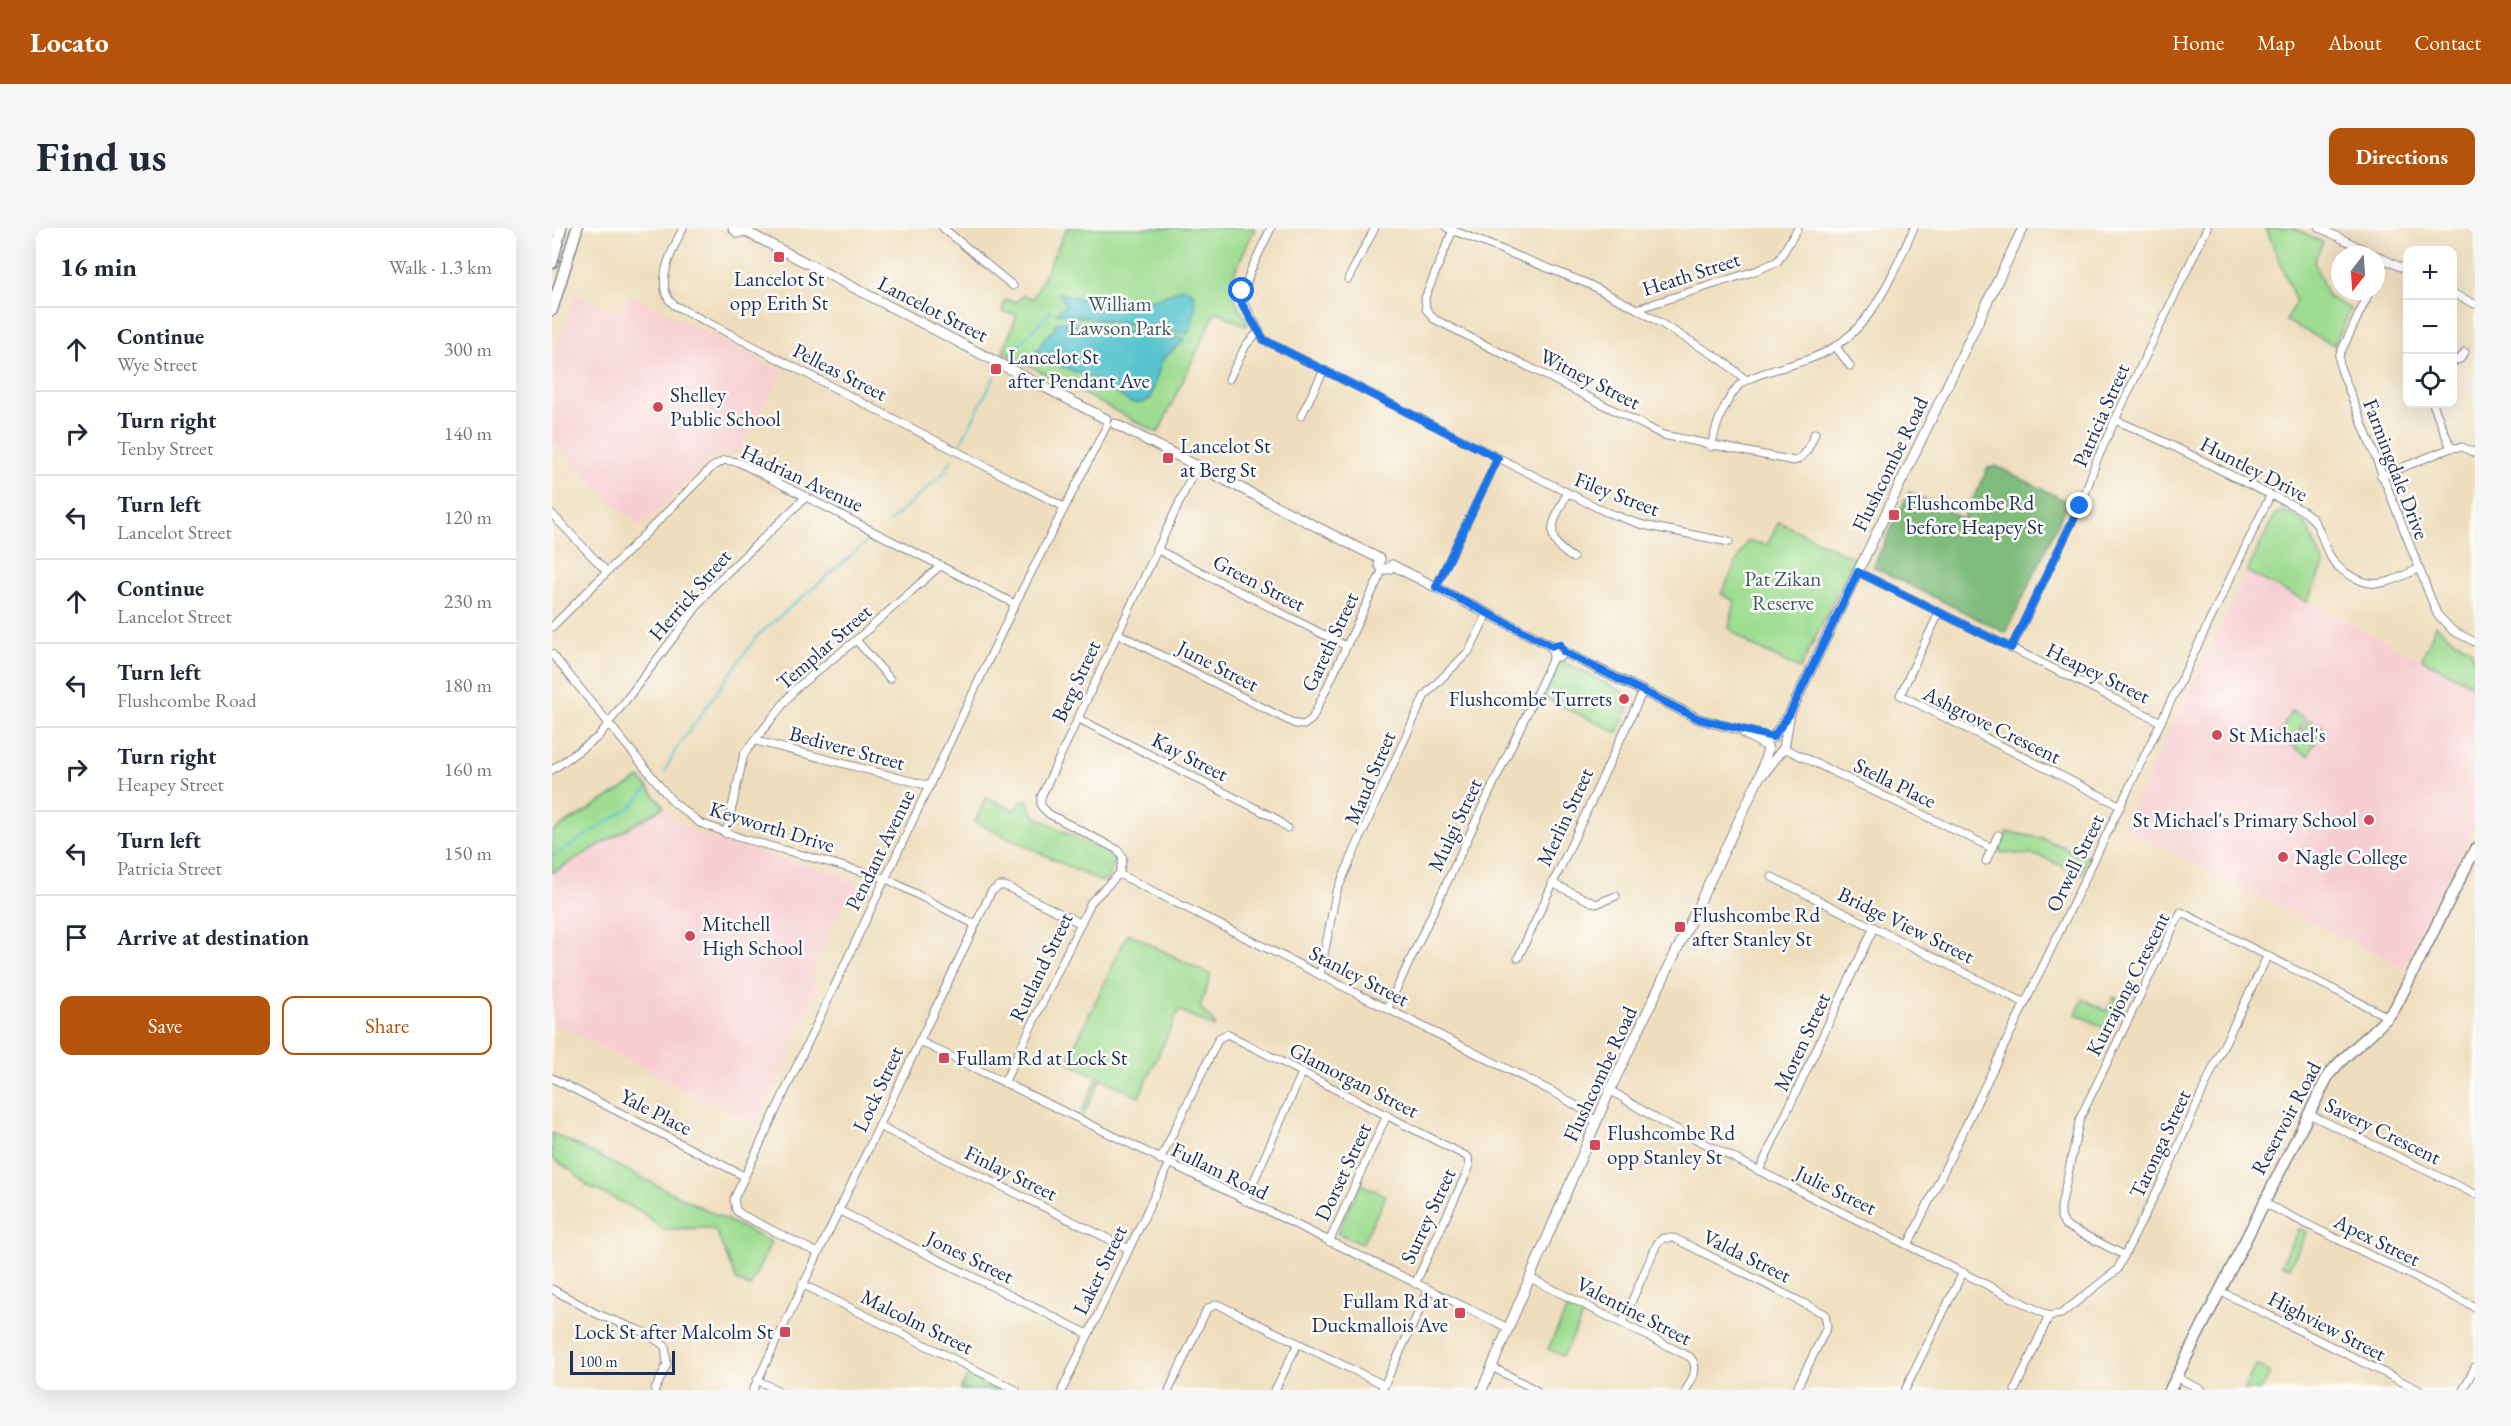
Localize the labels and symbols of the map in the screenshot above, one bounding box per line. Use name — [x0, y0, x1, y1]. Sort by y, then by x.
street label: Heath Street — [1638, 245, 1744, 302]
north arrow — [2331, 246, 2385, 300]
marker: Lancelot St opp Erith St — [772, 250, 786, 264]
place label: Lancelot St opp Erith St — [730, 265, 829, 316]
street label: Lancelot Street — [873, 269, 993, 348]
route start — [1228, 277, 1254, 303]
park label: William Lawson Park — [1069, 290, 1173, 341]
street label: Pelleas Street — [788, 336, 892, 407]
street label: Witney Street — [1535, 342, 1645, 416]
place label: Lancelot St after Pendant Ave — [1008, 343, 1150, 394]
street label: Patricia Street — [2066, 359, 2135, 471]
marker: Lancelot St after Pendant Ave — [989, 362, 1003, 376]
place label: Shelley Public School — [670, 381, 781, 432]
street label: Flushcombe Road — [1845, 392, 1934, 536]
street label: Farmingdale Drive — [2357, 395, 2436, 543]
marker: Shelley Public School — [651, 400, 665, 414]
street label: Huntley Drive — [2196, 430, 2313, 507]
place label: Lancelot St at Berg St — [1180, 432, 1271, 483]
street label: Hadrian Avenue — [737, 437, 868, 518]
marker: Lancelot St at Berg St — [1161, 451, 1175, 465]
street label: Filey Street — [1571, 465, 1664, 522]
place label: Flushcombe Rd before Heapey St — [1906, 489, 2044, 540]
route end — [2066, 492, 2092, 518]
marker: Flushcombe Rd before Heapey St — [1887, 508, 1901, 522]
street label: Herrick Street — [642, 543, 737, 646]
street label: Green Street — [1209, 548, 1310, 617]
park label: Pat Zikan Reserve — [1745, 565, 1821, 616]
street label: Gareth Street — [1295, 587, 1364, 696]
street label: Templar Street — [770, 598, 877, 695]
street label: June Street — [1171, 633, 1264, 698]
street label: Berg Street — [1045, 635, 1106, 726]
street label: Heapey Street — [2042, 636, 2155, 709]
street label: Ashgrove Crescent — [1918, 679, 2066, 770]
place label: Flushcombe Turrets — [1449, 685, 1612, 712]
marker: Flushcombe Turrets — [1617, 692, 1631, 706]
street label: Bedivere Street — [786, 719, 908, 776]
place label: St Michael's — [2229, 721, 2326, 748]
street label: Kay Street — [1148, 726, 1233, 787]
street label: Maud Street — [1338, 727, 1401, 829]
marker: St Michael's — [2210, 728, 2224, 742]
street label: Stella Place — [1850, 751, 1941, 814]
street label: Merlin Street — [1530, 763, 1599, 870]
street label: Mulgi Street — [1421, 774, 1488, 876]
street label: Pendant Avenue — [839, 785, 920, 915]
street label: Keyworth Drive — [706, 795, 838, 858]
place label: St Michael's Primary School — [2133, 806, 2357, 833]
street label: Orwell Street — [2039, 809, 2110, 916]
marker: St Michael's Primary School — [2362, 813, 2376, 827]
place label: Nagle College — [2295, 843, 2407, 870]
marker: Nagle College — [2276, 850, 2290, 864]
street label: Bridge View Street — [1834, 880, 1979, 969]
place label: Flushcombe Rd after Stanley St — [1692, 901, 1820, 952]
street label: Rutland Street — [1003, 907, 1079, 1026]
street label: Kurrajong Crescent — [2080, 907, 2176, 1060]
place label: Mitchell High School — [702, 910, 803, 961]
marker: Flushcombe Rd after Stanley St — [1673, 920, 1687, 934]
marker: Mitchell High School — [683, 929, 697, 943]
street label: Stanley Street — [1305, 939, 1414, 1012]
street label: Moren Street — [1767, 988, 1836, 1095]
street label: Flushcombe Road — [1556, 1001, 1643, 1146]
street label: Glamorgan Street — [1285, 1035, 1424, 1124]
street label: Lock Street — [846, 1041, 909, 1136]
place label: Fullam Rd at Lock St — [956, 1044, 1128, 1071]
marker: Fullam Rd at Lock St — [937, 1051, 951, 1065]
street label: Reservoir Road — [2244, 1056, 2327, 1179]
street label: Yale Place — [616, 1082, 697, 1141]
street label: Taronga Street — [2123, 1085, 2197, 1202]
street label: Savery Crescent — [2321, 1091, 2446, 1170]
street label: Dorset Street — [1308, 1118, 1377, 1225]
place label: Flushcombe Rd opp Stanley St — [1607, 1119, 1735, 1170]
street label: Fullam Road — [1167, 1135, 1274, 1206]
marker: Flushcombe Rd opp Stanley St — [1588, 1138, 1602, 1152]
street label: Finlay Street — [960, 1139, 1062, 1207]
street label: Julie Street — [1789, 1157, 1882, 1221]
street label: Surrey Street — [1394, 1163, 1462, 1268]
street label: Apex Street — [2329, 1207, 2425, 1272]
street label: Laker Street — [1066, 1220, 1133, 1319]
street label: Jones Street — [920, 1223, 1019, 1289]
street label: Valda Street — [1699, 1223, 1796, 1289]
street label: Valentine Street — [1572, 1270, 1697, 1351]
street label: Malcolm Street — [857, 1283, 978, 1361]
street label: Highview Street — [2264, 1284, 2391, 1367]
place label: Fullam Rd at Duckmallois Ave — [1311, 1287, 1448, 1338]
marker: Fullam Rd at Duckmallois Ave — [1453, 1306, 1467, 1320]
place label: Lock St after Malcolm St — [574, 1318, 773, 1345]
marker: Lock St after Malcolm St — [778, 1325, 792, 1339]
scale bar — [570, 1348, 675, 1376]

